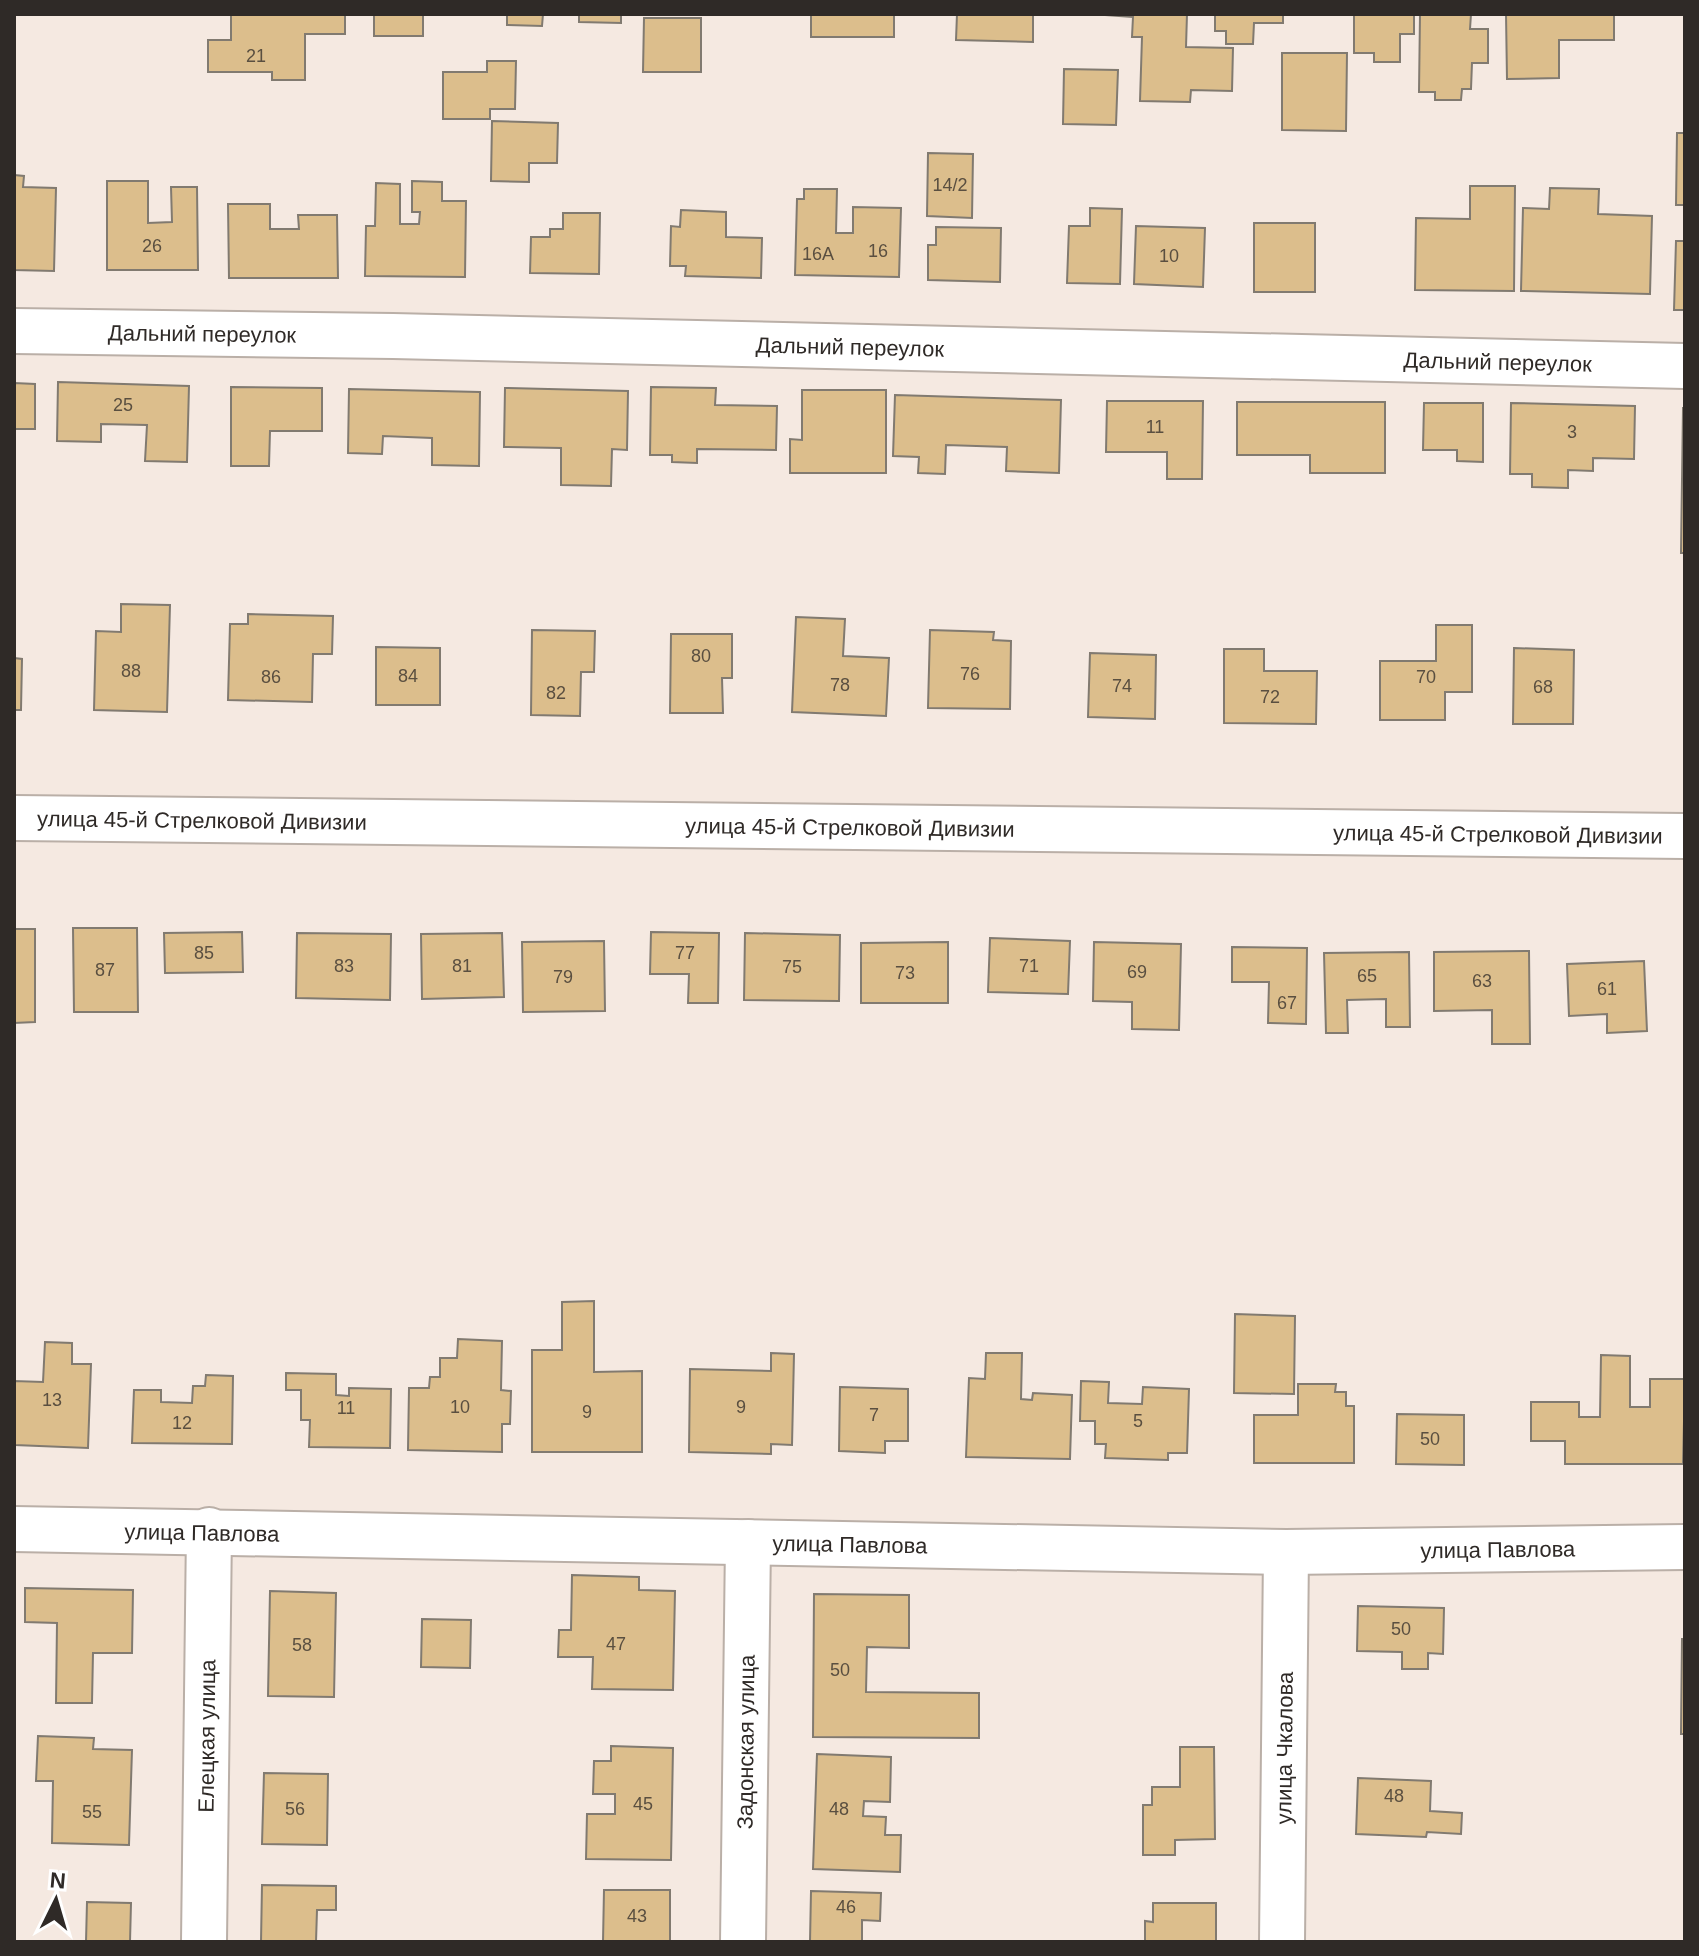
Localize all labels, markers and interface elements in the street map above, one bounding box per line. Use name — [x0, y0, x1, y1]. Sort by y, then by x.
house number: 21 — [246, 46, 266, 66]
house number: 14/2 — [932, 175, 968, 195]
house number: 26 — [142, 236, 162, 256]
house number: 16 — [868, 241, 888, 261]
house number: 16А — [802, 244, 834, 264]
house number: 10 — [1159, 246, 1179, 266]
street label: Дальний переулок — [108, 320, 297, 348]
street label: Дальний переулок — [755, 332, 945, 362]
street label: Дальний переулок — [1403, 347, 1592, 377]
house number: 25 — [113, 395, 133, 415]
house number: 11 — [1146, 417, 1164, 437]
house number: 3 — [1567, 422, 1577, 442]
house number: 80 — [691, 646, 711, 666]
house number: 88 — [121, 661, 141, 681]
house number: 76 — [960, 664, 980, 684]
house number: 84 — [398, 666, 418, 686]
house number: 86 — [261, 667, 281, 687]
house number: 70 — [1416, 667, 1436, 687]
house number: 78 — [830, 675, 850, 695]
house number: 74 — [1112, 676, 1132, 696]
house number: 68 — [1533, 677, 1553, 697]
house number: 82 — [546, 683, 566, 703]
house number: 72 — [1260, 687, 1280, 707]
street label: улица 45-й Стрелковой Дивизии — [37, 806, 367, 835]
street label: улица 45-й Стрелковой Дивизии — [685, 813, 1015, 842]
street label: улица 45-й Стрелковой Дивизии — [1333, 820, 1663, 849]
house number: 85 — [194, 943, 214, 963]
house number: 77 — [675, 943, 695, 963]
house number: 83 — [334, 956, 354, 976]
house number: 81 — [452, 956, 472, 976]
house number: 71 — [1019, 956, 1039, 976]
house number: 75 — [782, 957, 802, 977]
house number: 87 — [95, 960, 115, 980]
house number: 69 — [1127, 962, 1147, 982]
house number: 73 — [895, 963, 915, 983]
house number: 65 — [1357, 966, 1377, 986]
house number: 79 — [553, 967, 573, 987]
house number: 63 — [1472, 971, 1492, 991]
house number: 61 — [1597, 979, 1617, 999]
house number: 67 — [1277, 993, 1297, 1013]
house number: 13 — [42, 1390, 62, 1410]
house number: 10 — [450, 1397, 470, 1417]
house number: 9 — [736, 1397, 746, 1417]
house number: 11 — [337, 1398, 355, 1418]
house number: 9 — [582, 1402, 592, 1422]
house number: 7 — [869, 1405, 879, 1425]
house number: 5 — [1133, 1411, 1143, 1431]
house number: 12 — [172, 1413, 192, 1433]
house number: 50 — [1420, 1429, 1440, 1449]
street label: улица Павлова — [124, 1519, 280, 1547]
street label: улица Павлова — [772, 1531, 928, 1559]
street label: улица Павлова — [1420, 1536, 1576, 1563]
house number: 50 — [1391, 1619, 1411, 1639]
house number: 47 — [606, 1634, 626, 1654]
house number: 58 — [292, 1635, 312, 1655]
street label: Задонская улица — [732, 1654, 760, 1830]
street label: Елецкая улица — [194, 1658, 220, 1813]
house number: 50 — [830, 1660, 850, 1680]
street label: улица Чкалова — [1271, 1671, 1298, 1825]
house number: 48 — [1384, 1786, 1404, 1806]
house number: 45 — [633, 1794, 653, 1814]
house number: 56 — [285, 1799, 305, 1819]
house number: 48 — [829, 1799, 849, 1819]
house number: 55 — [82, 1802, 102, 1822]
north arrow — [16, 1860, 96, 1940]
text: N — [49, 1867, 67, 1894]
house number: 46 — [836, 1897, 856, 1917]
house number: 43 — [627, 1906, 647, 1926]

